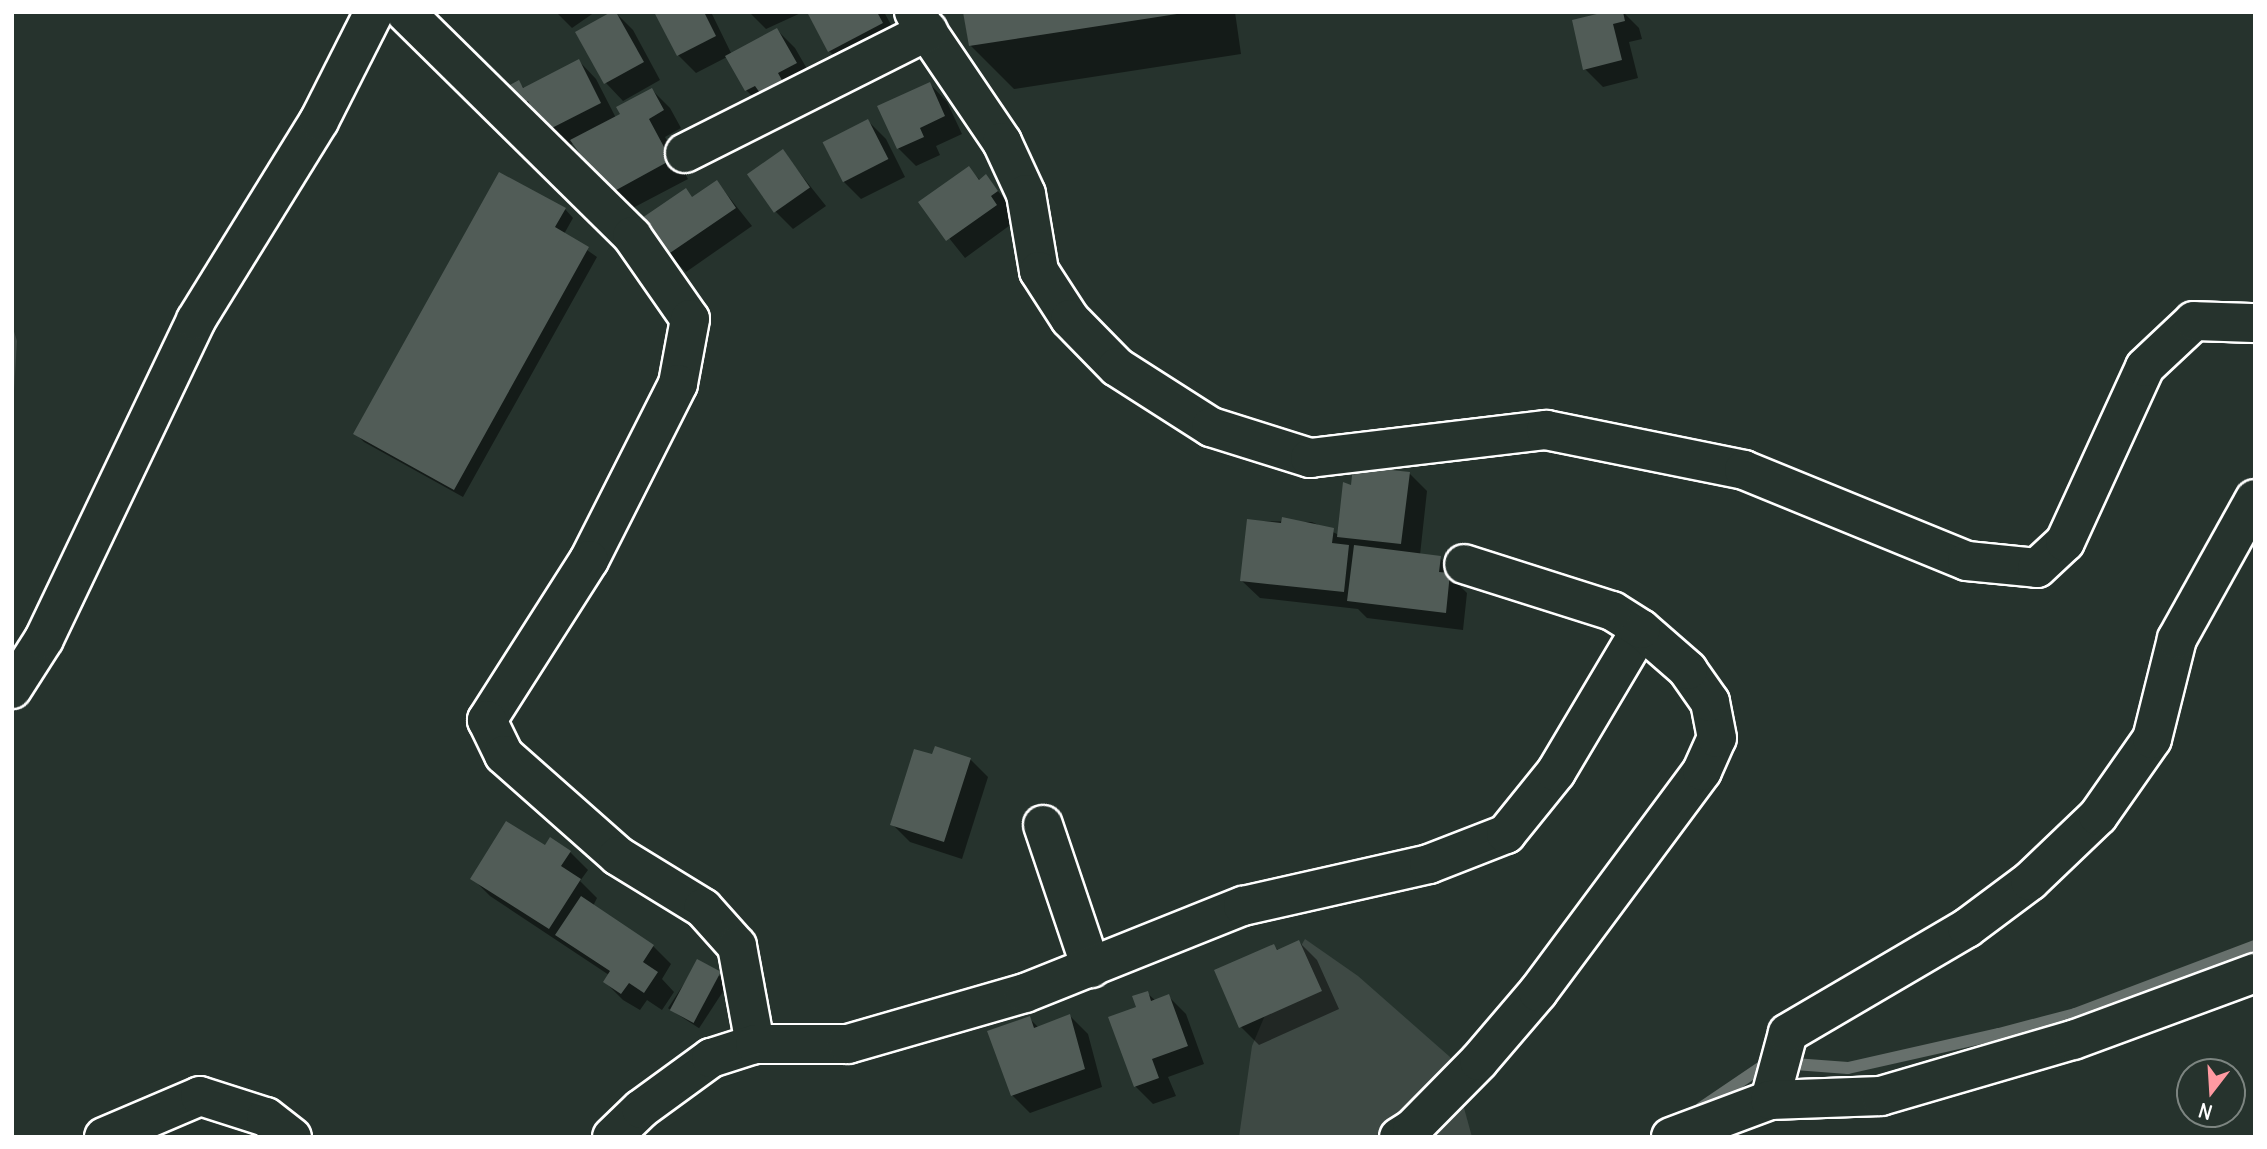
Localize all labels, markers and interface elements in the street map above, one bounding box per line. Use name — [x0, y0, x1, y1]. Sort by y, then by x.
north arrow — [2176, 1058, 2246, 1128]
text: N — [2196, 1098, 2215, 1125]

